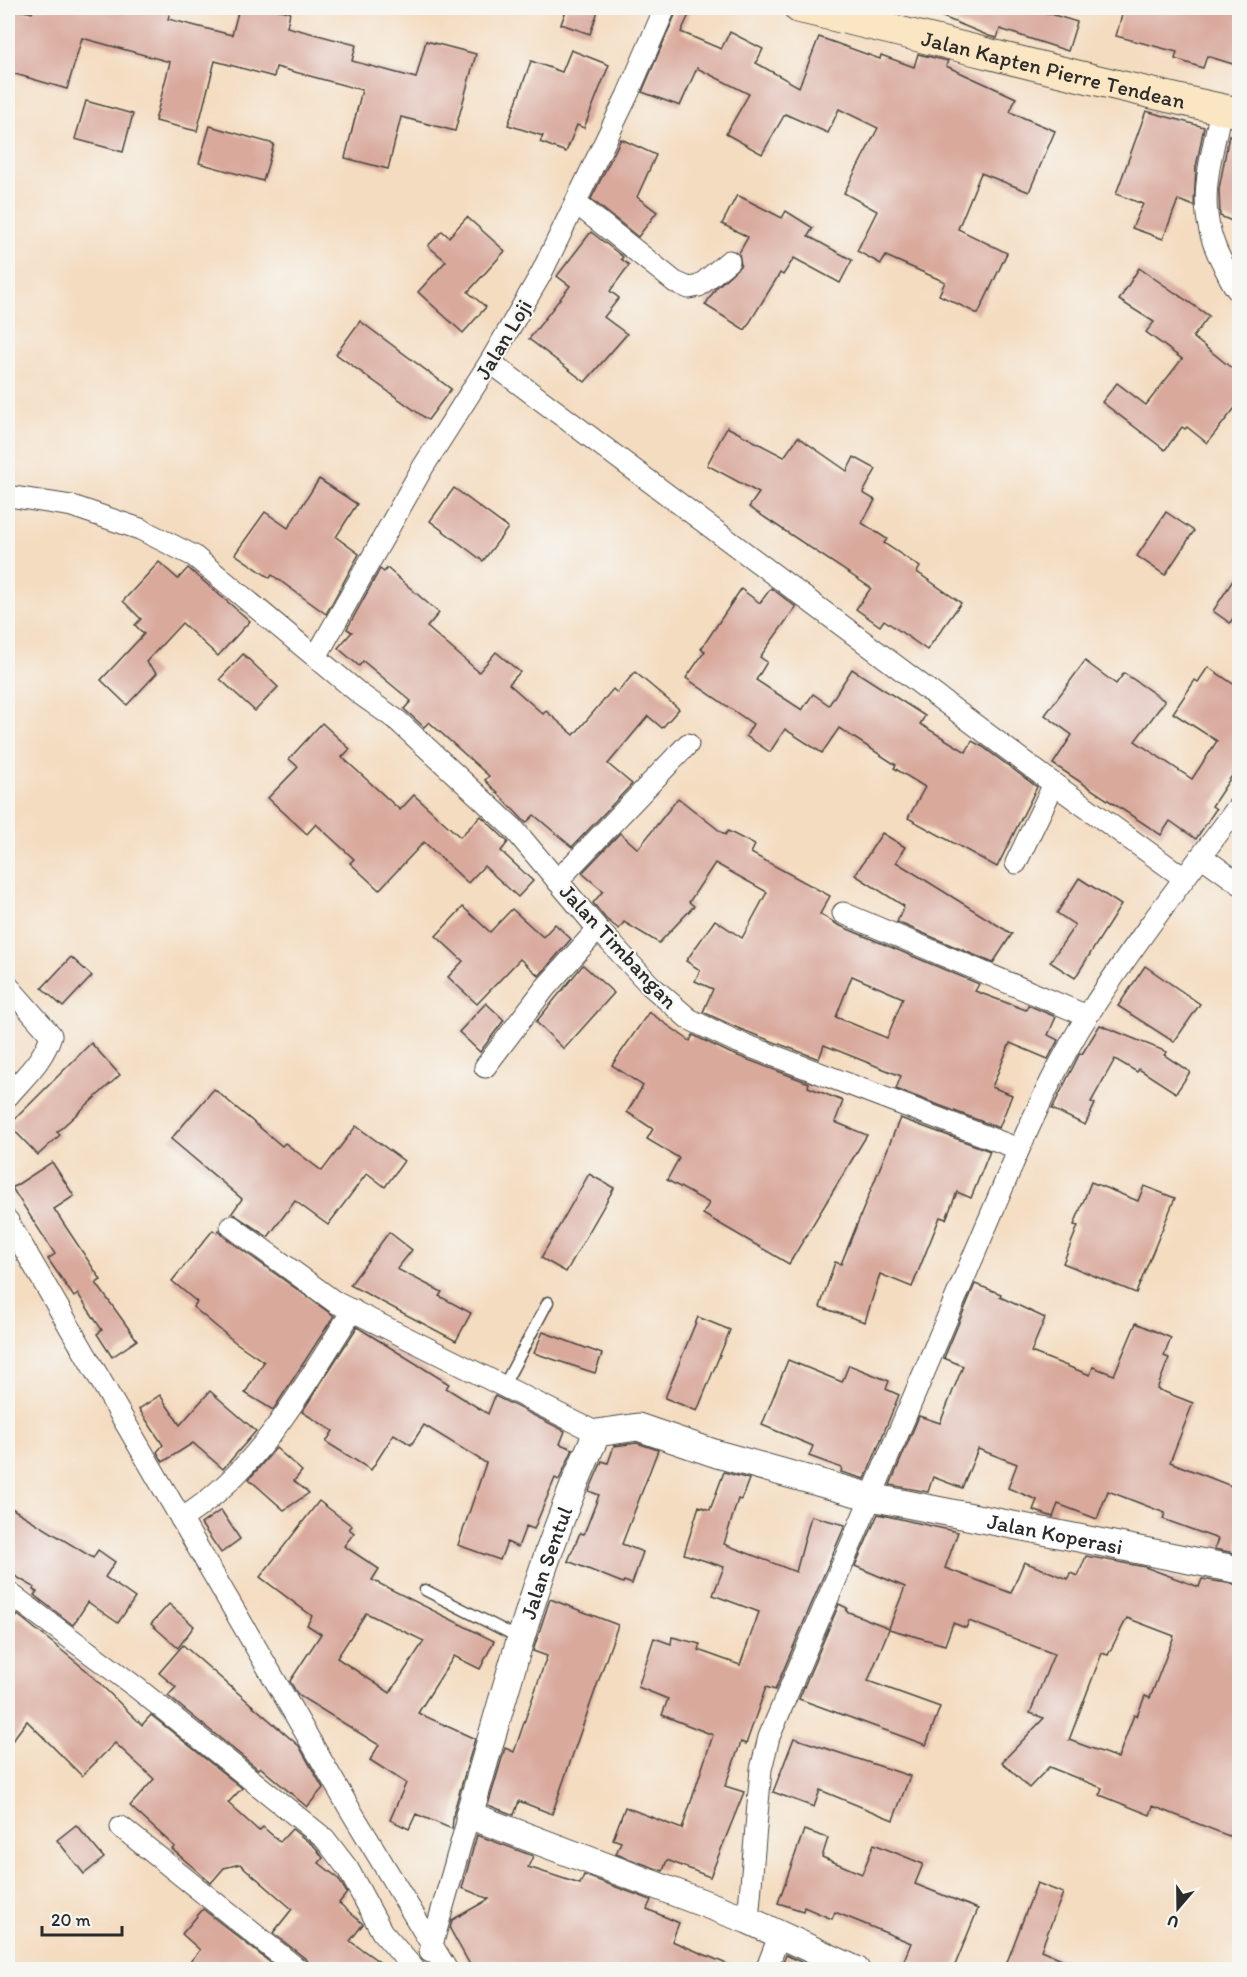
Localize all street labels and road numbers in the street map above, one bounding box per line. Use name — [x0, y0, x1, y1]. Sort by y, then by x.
street label: Jalan Kapten Pierre Tendean — [919, 25, 1189, 115]
street label: Jalan Loji — [469, 294, 538, 384]
street label: Jalan Timbangan — [554, 878, 684, 1015]
street label: Jalan Sentul — [514, 1502, 578, 1622]
street label: Jalan Koperasi — [985, 1507, 1125, 1561]

